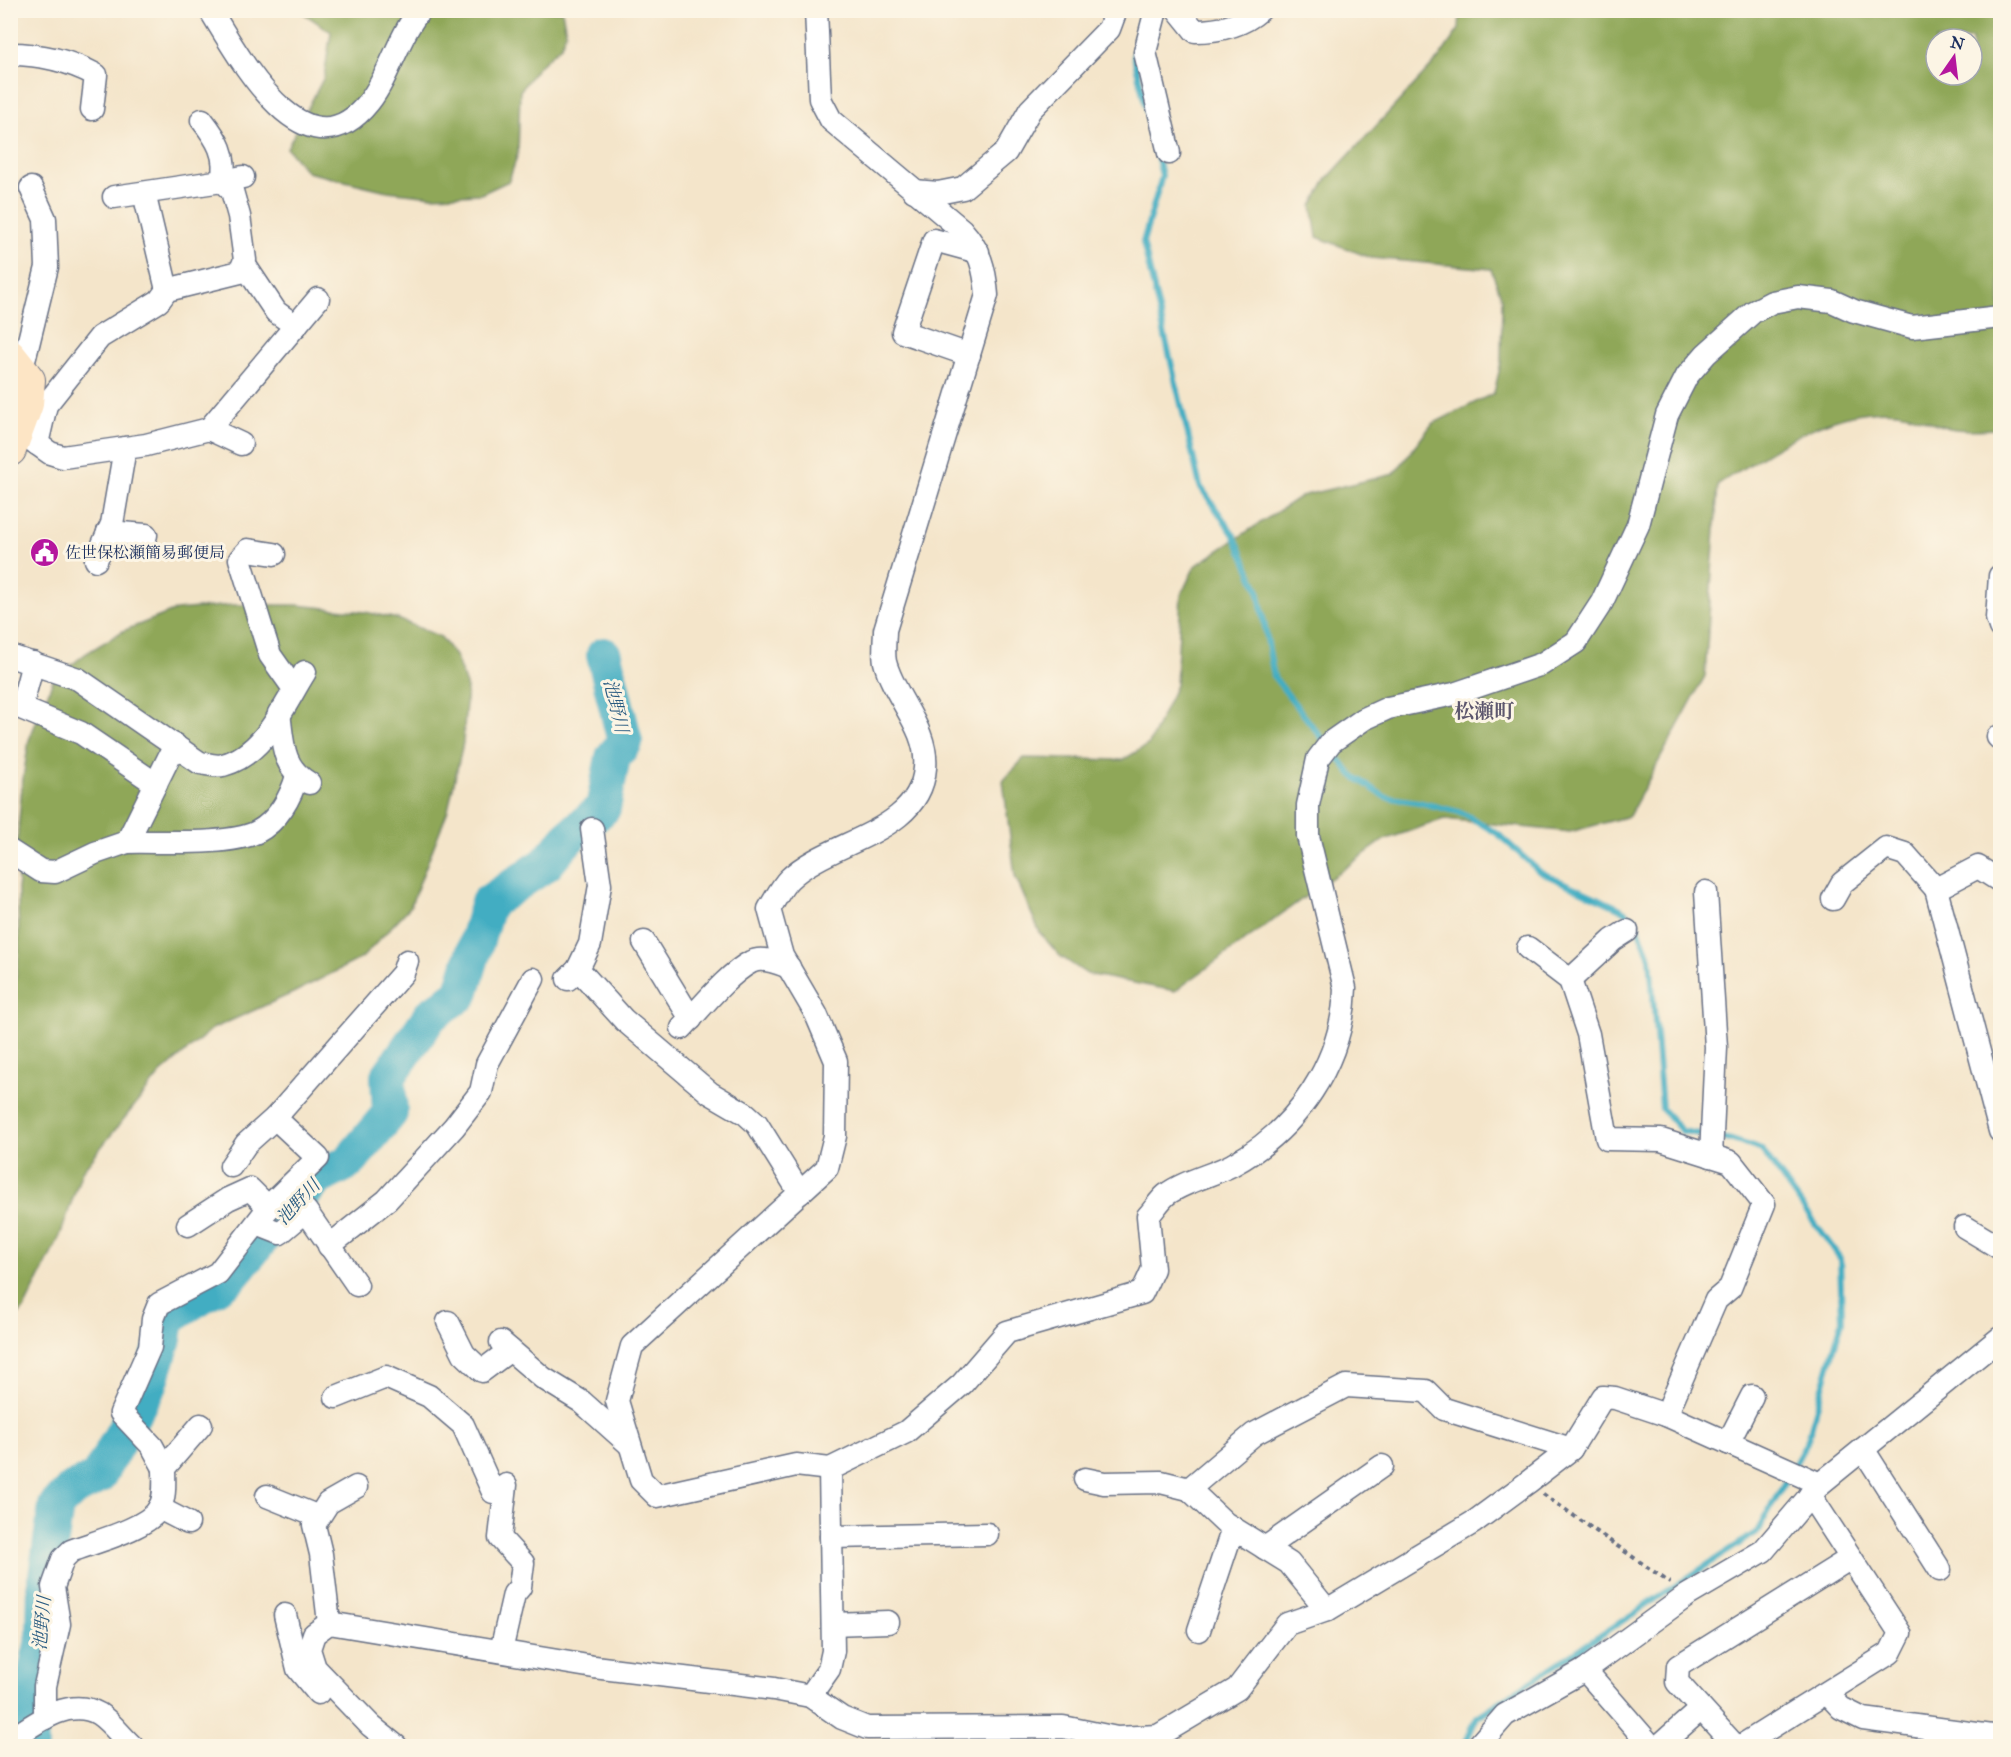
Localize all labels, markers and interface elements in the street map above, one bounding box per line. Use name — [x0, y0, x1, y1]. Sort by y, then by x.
north arrow — [1924, 27, 1984, 87]
text: N — [1949, 32, 1967, 54]
public building icon: 佐世保松瀬簡易郵便局 — [28, 536, 60, 568]
place label: 佐世保松瀬簡易郵便局 — [65, 543, 225, 562]
water label: 池野川 — [599, 677, 633, 737]
district label: 松瀬町 — [1454, 699, 1515, 723]
water label: 池野川 — [272, 1173, 326, 1229]
water label: 池野川 — [29, 1593, 55, 1651]

